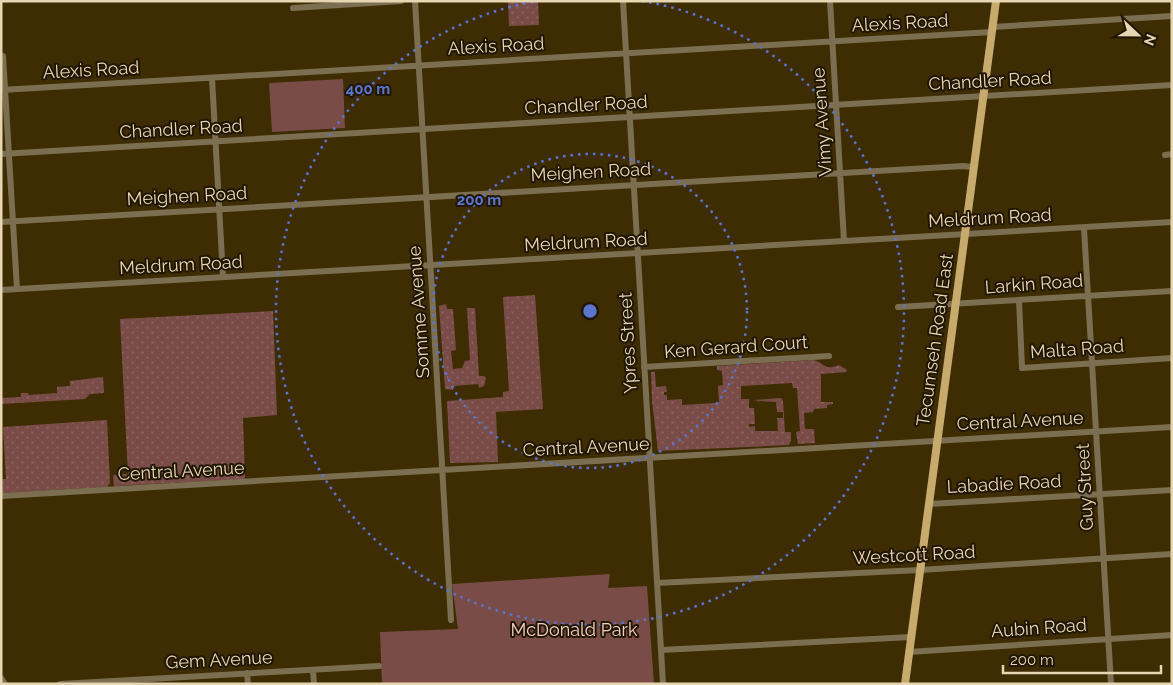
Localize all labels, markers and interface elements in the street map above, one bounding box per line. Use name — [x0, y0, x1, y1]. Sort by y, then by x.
street label: Alexis Road — [851, 9, 949, 36]
north arrow — [1113, 10, 1163, 60]
street label: Alexis Road — [447, 32, 545, 59]
text: N — [1141, 32, 1159, 48]
street label: Alexis Road — [42, 56, 140, 83]
street label: Vimy Avenue — [807, 67, 836, 177]
street label: Chandler Road — [928, 67, 1052, 94]
text: 400 m — [346, 80, 390, 98]
street label: Chandler Road — [524, 91, 648, 118]
street label: Chandler Road — [119, 115, 243, 142]
street label: Meighen Road — [530, 158, 652, 185]
street label: Meighen Road — [126, 182, 248, 209]
text: 200 m — [457, 191, 501, 209]
street label: Meldrum Road — [928, 204, 1052, 231]
street label: Meldrum Road — [524, 228, 648, 255]
street label: Somme Avenue — [403, 245, 434, 379]
street label: Meldrum Road — [119, 251, 243, 278]
street label: Tecumseh Road East — [912, 252, 957, 428]
street label: Larkin Road — [984, 270, 1084, 297]
street label: Ypres Street — [614, 292, 641, 394]
centre of rings — [581, 302, 599, 320]
street label: Ken Gerard Court — [663, 331, 809, 362]
street label: Malta Road — [1029, 335, 1125, 362]
street label: Central Avenue — [956, 407, 1084, 434]
street label: Central Avenue — [522, 433, 650, 460]
street label: Guy Street — [1072, 443, 1097, 531]
street label: Central Avenue — [117, 457, 245, 484]
street label: Labadie Road — [946, 470, 1062, 497]
street label: Westcott Road — [852, 541, 976, 568]
street label: Aubin Road — [990, 614, 1088, 641]
park label: McDonald Park — [511, 619, 638, 640]
scale bar — [1003, 642, 1160, 674]
street label: Gem Avenue — [165, 646, 273, 673]
text: 200 m — [1010, 651, 1054, 669]

